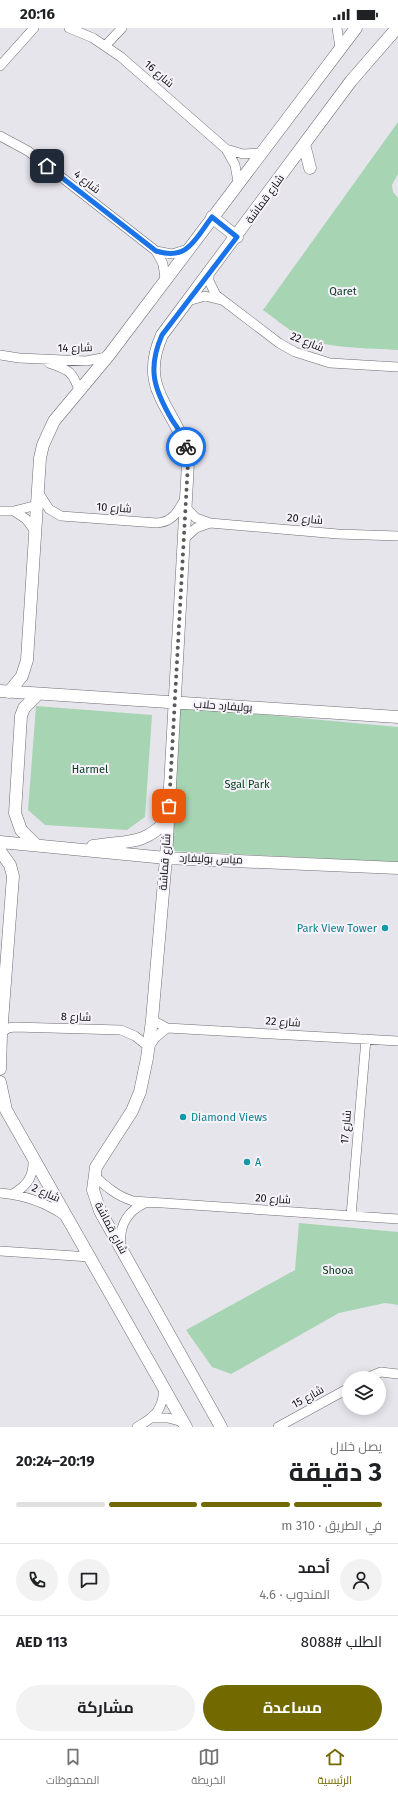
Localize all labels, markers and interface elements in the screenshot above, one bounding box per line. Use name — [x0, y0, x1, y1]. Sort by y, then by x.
text: 20:16 — [20, 5, 55, 23]
street label: شارع 16 — [141, 58, 176, 91]
pin — [30, 149, 64, 183]
icon: home — [36, 155, 58, 177]
street label: شارع 4 — [71, 168, 103, 197]
street label: شارع قماشة — [243, 172, 288, 226]
park label: Qaret — [329, 285, 357, 298]
street label: شارع 22 — [288, 329, 326, 356]
street label: شارع 14 — [57, 341, 93, 356]
courier — [166, 427, 206, 467]
icon: bike — [175, 436, 197, 458]
street label: شارع 10 — [96, 500, 132, 517]
street label: شارع 20 — [287, 511, 323, 528]
street label: بوليفارد حلاب — [193, 697, 253, 715]
park label: Harmel — [72, 763, 108, 776]
park label: Sgal Park — [224, 778, 270, 791]
pin — [152, 789, 186, 823]
icon: bag — [158, 795, 180, 817]
street label: شارع قماشة — [157, 833, 174, 891]
street label: مياس بوليفارد — [179, 851, 243, 867]
place label: Park View Tower — [297, 922, 378, 935]
marker: Park View Tower — [380, 923, 390, 933]
street label: شارع 8 — [61, 1010, 91, 1025]
street label: شارع 22 — [265, 1014, 301, 1031]
street label: شارع 17 — [338, 1110, 355, 1145]
place label: Diamond Views — [191, 1111, 267, 1124]
marker: Diamond Views — [178, 1112, 188, 1122]
place label: A — [255, 1156, 262, 1169]
marker: A — [242, 1157, 252, 1167]
street label: شارع 2 — [29, 1181, 62, 1206]
street label: شارع 20 — [255, 1191, 291, 1208]
street label: شارع قماشة — [91, 1200, 130, 1257]
park label: Shooa — [322, 1264, 354, 1277]
map controls — [342, 1371, 386, 1415]
button: layers — [342, 1371, 386, 1415]
street label: شارع 15 — [290, 1383, 327, 1412]
text: يصل خلال — [330, 1439, 382, 1454]
text: 20:19–20:24 — [16, 1452, 95, 1470]
text: 3 دقيقة — [289, 1457, 382, 1488]
text: في الطريق · 310 m — [281, 1518, 382, 1533]
button: phone — [16, 1559, 58, 1601]
button: chat — [68, 1559, 110, 1601]
text: أحمد — [298, 1559, 330, 1577]
button: person — [340, 1559, 382, 1601]
text: المندوب · 4.6 — [259, 1587, 330, 1602]
text: AED 113 — [16, 1633, 68, 1651]
text: الطلب #8088 — [301, 1633, 382, 1651]
button: مشاركة — [16, 1685, 195, 1731]
button: مساعدة — [203, 1685, 382, 1731]
tab: المحفوظات — [46, 1746, 100, 1790]
tab: الخريطة — [191, 1746, 226, 1790]
tab: الرئيسية — [318, 1746, 352, 1790]

